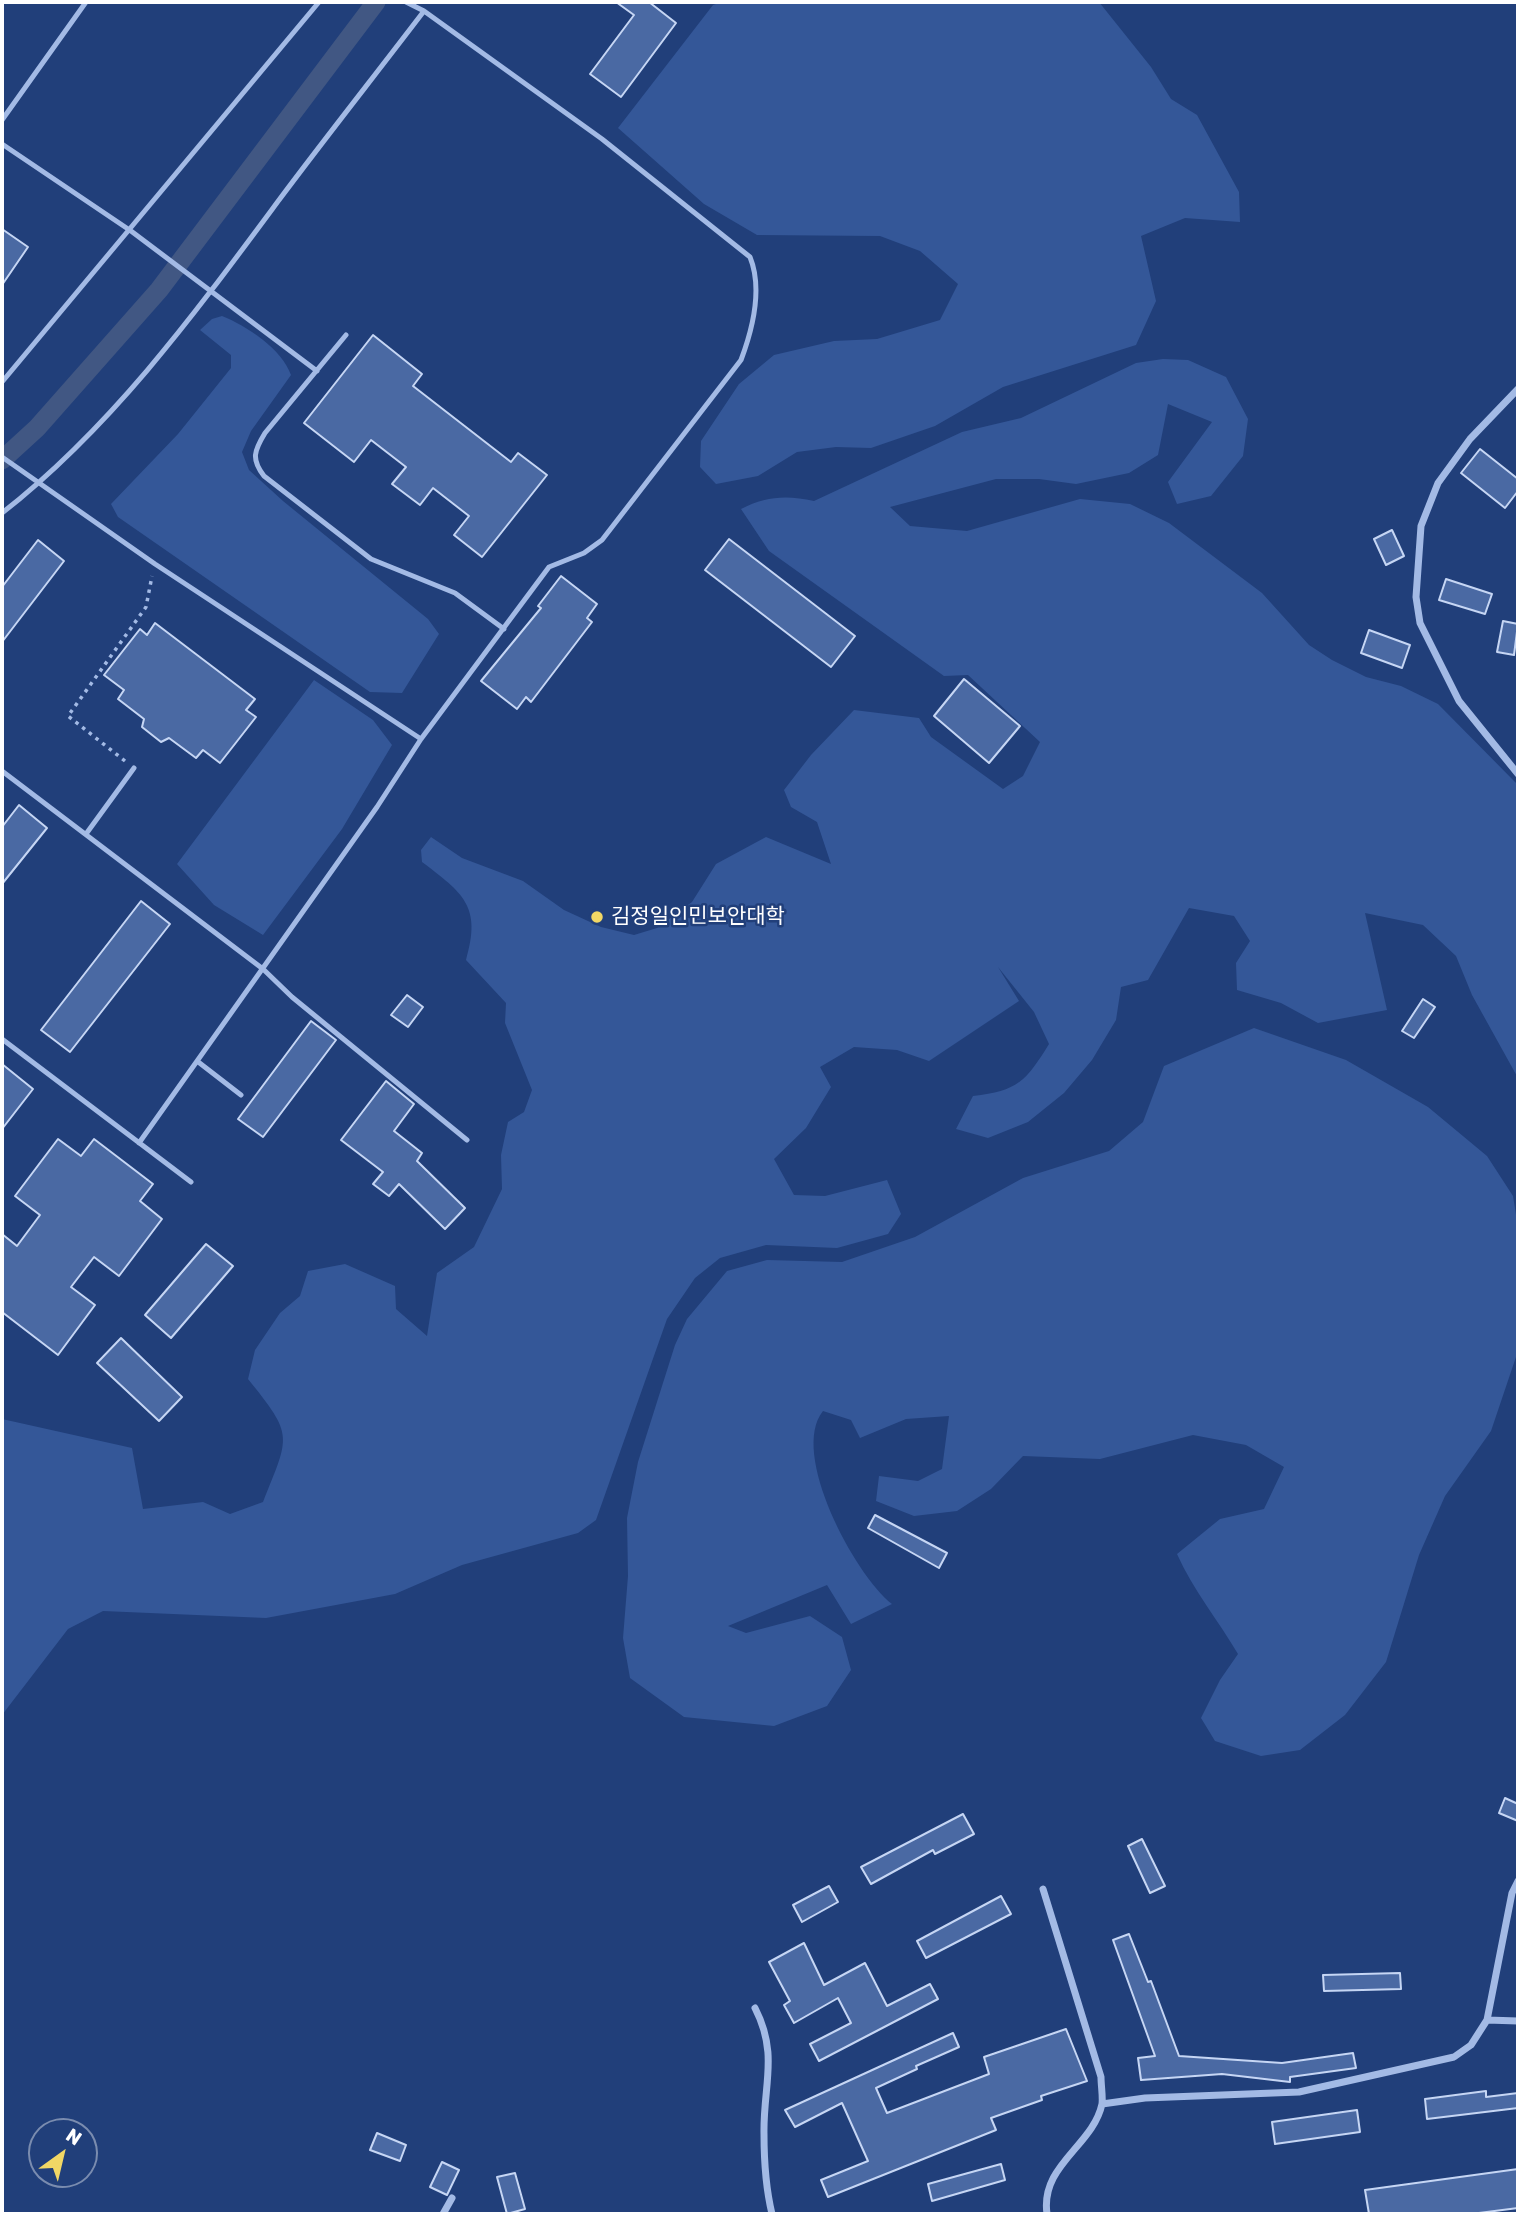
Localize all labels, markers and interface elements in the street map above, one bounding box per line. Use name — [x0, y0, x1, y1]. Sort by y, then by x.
place label: 김정일인민보안대학 — [611, 904, 785, 930]
marker: 김정일인민보안대학 — [589, 909, 605, 925]
north arrow — [28, 2118, 98, 2188]
text: N — [62, 2123, 86, 2150]

